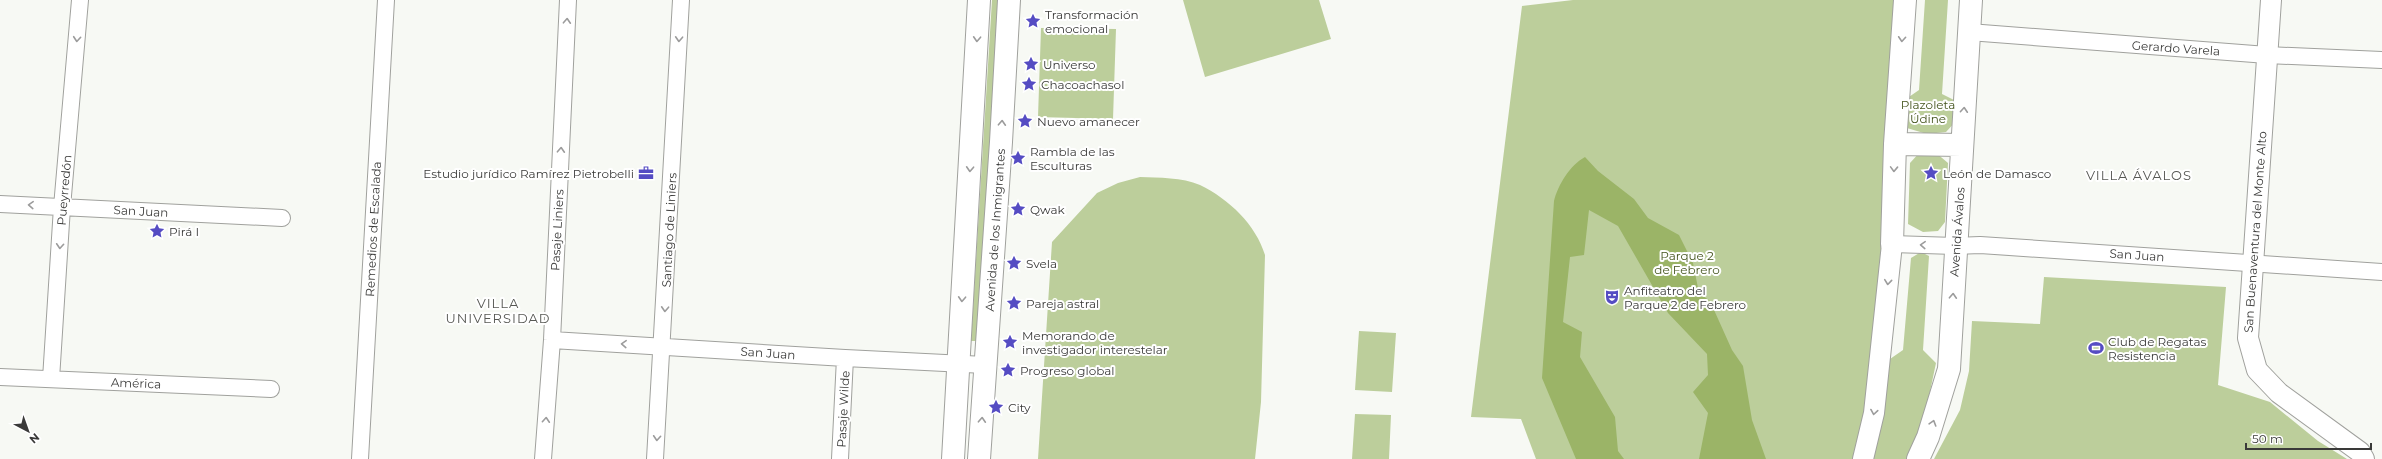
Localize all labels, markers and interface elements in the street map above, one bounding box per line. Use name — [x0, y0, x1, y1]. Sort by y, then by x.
place label: Transformación emocional — [1045, 7, 1139, 36]
place icon: Transformación emocional — [1024, 12, 1042, 30]
one-way arrow — [562, 18, 571, 24]
one-way arrow — [72, 36, 81, 42]
one-way arrow — [674, 36, 683, 42]
one-way arrow — [973, 36, 982, 42]
one-way arrow — [1897, 36, 1906, 42]
street label: Gerardo Varela — [2131, 37, 2221, 59]
place icon: Universo — [1022, 55, 1040, 73]
place label: Universo — [1043, 57, 1096, 72]
place icon: Chacoachasol — [1020, 75, 1038, 93]
place label: Chacoachasol — [1041, 77, 1124, 92]
park label: Plazoleta Údine — [1901, 97, 1955, 126]
one-way arrow — [1960, 107, 1969, 113]
place icon: Nuevo amanecer — [1016, 112, 1034, 130]
place label: Nuevo amanecer — [1037, 114, 1140, 129]
one-way arrow — [998, 120, 1007, 126]
street label: San Buenaventura del Monte Alto — [2240, 131, 2270, 333]
place label: Rambla de las Esculturas — [1030, 144, 1115, 173]
one-way arrow — [556, 147, 565, 154]
street label: Avenida de los Inmigrantes — [982, 148, 1008, 312]
place icon: Rambla de las Esculturas — [1009, 149, 1027, 167]
street label: Pueyrredón — [53, 154, 75, 226]
street label: Remedios de Escalada — [362, 161, 384, 297]
office icon: Estudio jurídico Ramírez Pietrobelli — [637, 164, 655, 182]
place icon: León de Damasco — [1922, 164, 1940, 182]
place label: Estudio jurídico Ramírez Pietrobelli — [423, 166, 634, 181]
one-way arrow — [965, 166, 974, 172]
one-way arrow — [1890, 166, 1898, 172]
place label: León de Damasco — [1943, 166, 2051, 181]
district label: VILLA ÁVALOS — [2086, 167, 2192, 183]
street label: Santiago de Liniers — [659, 172, 679, 288]
street label: Avenida Ávalos — [1946, 187, 1968, 277]
street label: Pasaje Liniers — [547, 189, 567, 271]
place icon: Qwak — [1009, 200, 1027, 218]
one-way arrow — [28, 201, 34, 210]
street label: San Juan — [113, 202, 169, 220]
place label: Qwak — [1030, 202, 1065, 217]
place icon: Pirá I — [148, 222, 166, 240]
place label: Pirá I — [169, 224, 199, 239]
one-way arrow — [1920, 241, 1926, 249]
one-way arrow — [55, 243, 64, 249]
street label: San Juan — [2109, 246, 2165, 264]
park label: Parque 2 de Febrero — [1654, 248, 1720, 277]
place icon: Svela — [1005, 254, 1023, 272]
place label: Svela — [1026, 256, 1057, 271]
one-way arrow — [1883, 279, 1892, 285]
place label: Anfiteatro del Parque 2 de Febrero — [1624, 283, 1746, 312]
theatre icon: Anfiteatro del Parque 2 de Febrero — [1603, 288, 1621, 306]
one-way arrow — [1948, 293, 1957, 299]
place icon: Pareja astral — [1005, 294, 1023, 312]
district label: VILLA UNIVERSIDAD — [445, 295, 551, 326]
one-way arrow — [958, 295, 967, 302]
place label: Pareja astral — [1026, 296, 1099, 311]
one-way arrow — [661, 306, 669, 312]
place label: Memorando de investigador interestelar — [1022, 328, 1168, 357]
place icon: Memorando de investigador interestelar — [1001, 333, 1019, 351]
place label: Club de Regatas Resistencia — [2108, 334, 2207, 363]
one-way arrow — [621, 339, 627, 348]
sports icon: Club de Regatas Resistencia — [2087, 339, 2105, 357]
street label: San Juan — [740, 344, 796, 362]
place icon: Progreso global — [999, 361, 1017, 379]
place label: Progreso global — [1020, 363, 1115, 378]
street label: Pasaje Wilde — [833, 370, 853, 448]
street label: América — [111, 375, 161, 391]
place icon: City — [987, 398, 1005, 416]
place label: City — [1008, 400, 1031, 415]
one-way arrow — [1870, 408, 1878, 415]
north arrow — [8, 411, 48, 451]
one-way arrow — [542, 417, 551, 423]
one-way arrow — [977, 417, 986, 423]
one-way arrow — [1928, 420, 1936, 427]
scale bar — [2246, 425, 2371, 451]
text: N — [27, 430, 43, 447]
text: 50 m — [2252, 431, 2283, 446]
one-way arrow — [652, 435, 661, 441]

